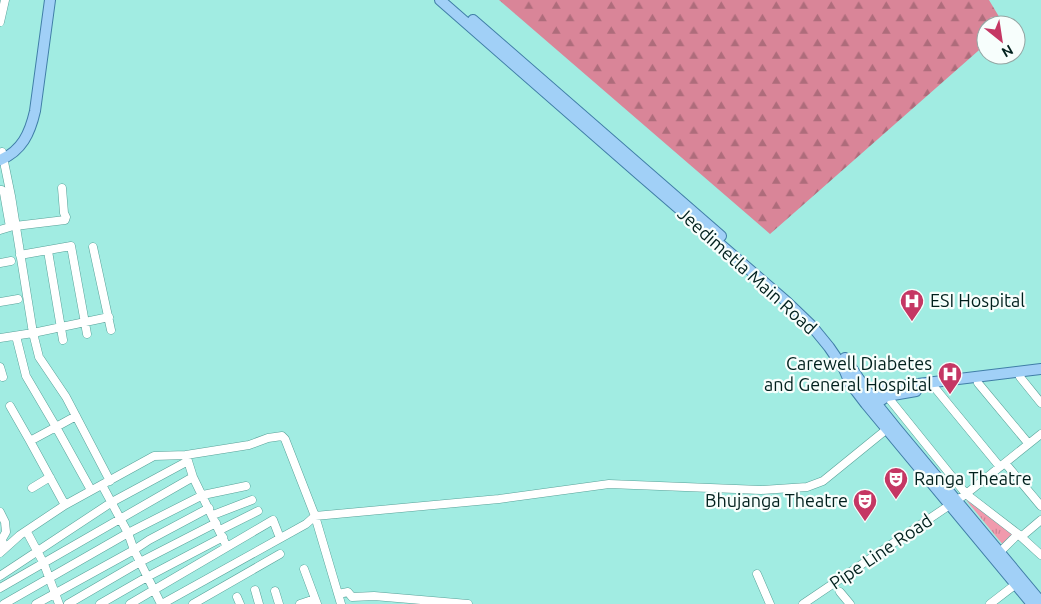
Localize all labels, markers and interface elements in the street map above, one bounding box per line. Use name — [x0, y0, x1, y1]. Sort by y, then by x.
north arrow — [976, 15, 1026, 65]
text: N — [999, 42, 1016, 61]
street label: Jeedimetla Main Road — [674, 203, 821, 338]
hospital icon: ESI Hospital — [899, 288, 925, 322]
place label: ESI Hospital — [930, 290, 1025, 310]
place label: Carewell Diabetes and General Hospital — [764, 353, 932, 394]
hospital icon: Carewell Diabetes and General Hospital — [937, 361, 963, 395]
theatre icon: Ranga Theatre — [883, 466, 909, 500]
place label: Ranga Theatre — [914, 468, 1032, 488]
theatre icon: Bhujanga Theatre — [852, 488, 878, 522]
place label: Bhujanga Theatre — [705, 490, 848, 510]
street label: Pipe Line Road — [825, 510, 935, 593]

